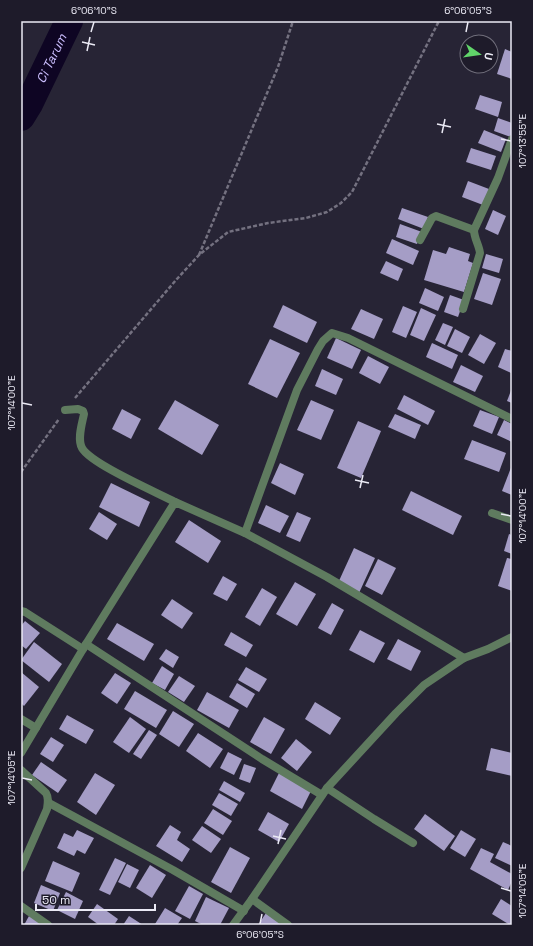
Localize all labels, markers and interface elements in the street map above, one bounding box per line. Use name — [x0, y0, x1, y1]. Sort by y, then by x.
text: 6°06'10"S — [71, 4, 117, 17]
text: 6°06'05"S — [444, 4, 492, 17]
water label: Ci Tarum — [32, 30, 70, 86]
north arrow — [459, 34, 499, 74]
text: U — [481, 51, 496, 61]
text: 107°13'55"E — [516, 113, 529, 168]
text: 107°14'00"E — [5, 375, 18, 431]
text: 107°14'00"E — [516, 488, 529, 544]
text: 107°14'05"E — [5, 750, 18, 805]
text: 107°14'05"E — [516, 863, 529, 918]
scale bar — [36, 886, 155, 912]
text: 50 m — [42, 892, 70, 908]
text: 6°06'05"S — [236, 928, 284, 941]

